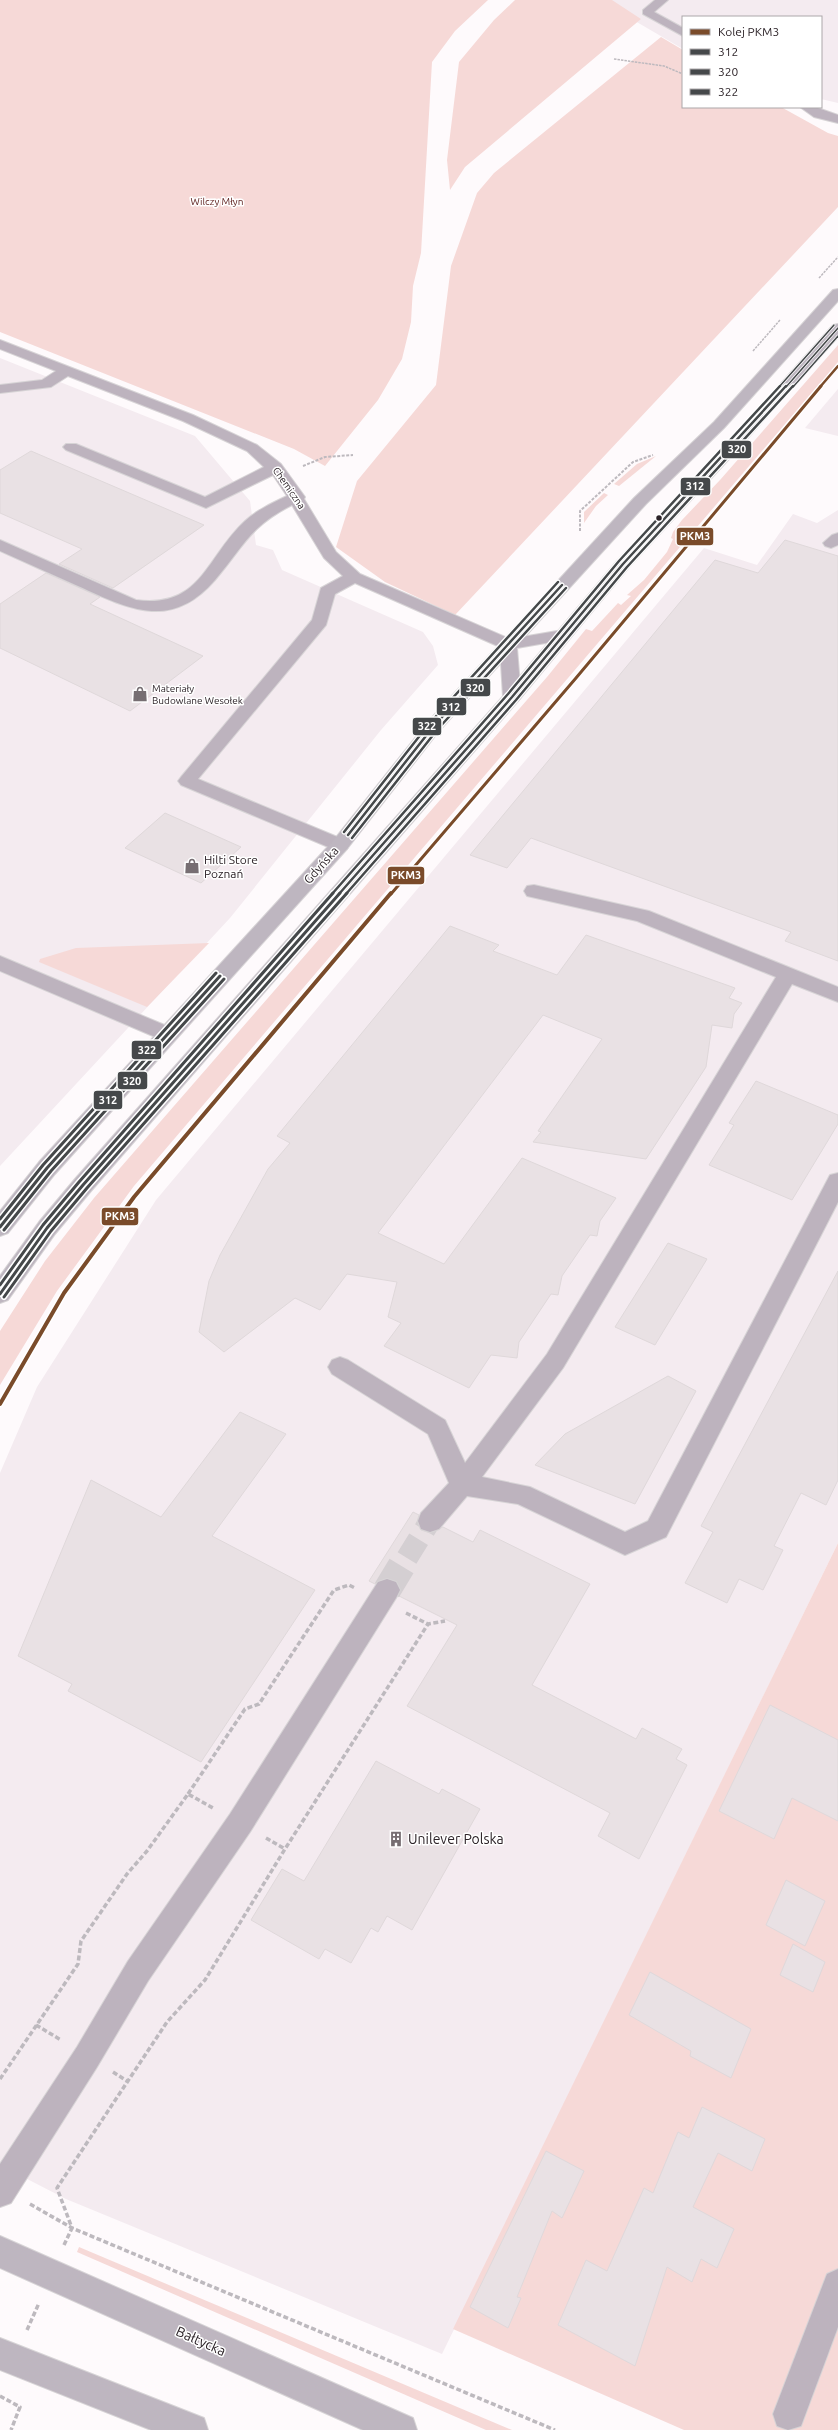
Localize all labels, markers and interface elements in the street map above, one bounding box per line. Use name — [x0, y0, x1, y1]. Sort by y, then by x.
legend — [682, 16, 822, 108]
text: Kolej PKM3 — [718, 25, 779, 38]
text: 312 — [718, 45, 738, 58]
text: 320 — [718, 65, 739, 78]
text: 322 — [718, 85, 738, 98]
park label: Wilczy Młyn — [191, 196, 243, 207]
line badge: 320 — [721, 440, 752, 459]
text: 320 — [728, 443, 746, 455]
street label: Chemiczna — [271, 465, 307, 511]
line badge: 312 — [680, 477, 711, 496]
text: 312 — [686, 480, 704, 492]
unlabelled marker — [654, 513, 664, 523]
line badge: PKM3 — [676, 527, 714, 546]
text: PKM3 — [680, 530, 710, 542]
line badge: 320 — [460, 678, 491, 697]
text: 320 — [466, 682, 484, 694]
place label: Materiały Budowlane Wesołek — [152, 683, 243, 706]
shop icon: Materiały Budowlane Wesołek — [131, 685, 149, 703]
line badge: 312 — [436, 697, 467, 716]
text: 312 — [442, 701, 460, 713]
line badge: 322 — [412, 717, 442, 736]
text: 322 — [418, 720, 436, 732]
street label: Gdyńska — [301, 844, 341, 886]
place label: Hilti Store Poznań — [204, 853, 258, 880]
shop icon: Hilti Store Poznań — [183, 857, 201, 875]
line badge: PKM3 — [387, 866, 425, 885]
text: PKM3 — [391, 869, 421, 881]
line badge: 322 — [131, 1040, 162, 1060]
text: 322 — [138, 1044, 156, 1056]
line badge: 320 — [117, 1071, 148, 1090]
text: 320 — [123, 1075, 141, 1087]
line badge: 312 — [93, 1090, 123, 1110]
text: 312 — [99, 1094, 117, 1106]
line badge: PKM3 — [101, 1207, 139, 1226]
text: PKM3 — [105, 1210, 135, 1222]
building icon: Unilever Polska — [387, 1830, 405, 1848]
place label: Unilever Polska — [408, 1831, 504, 1847]
street label: Bałtycka — [174, 2323, 228, 2359]

